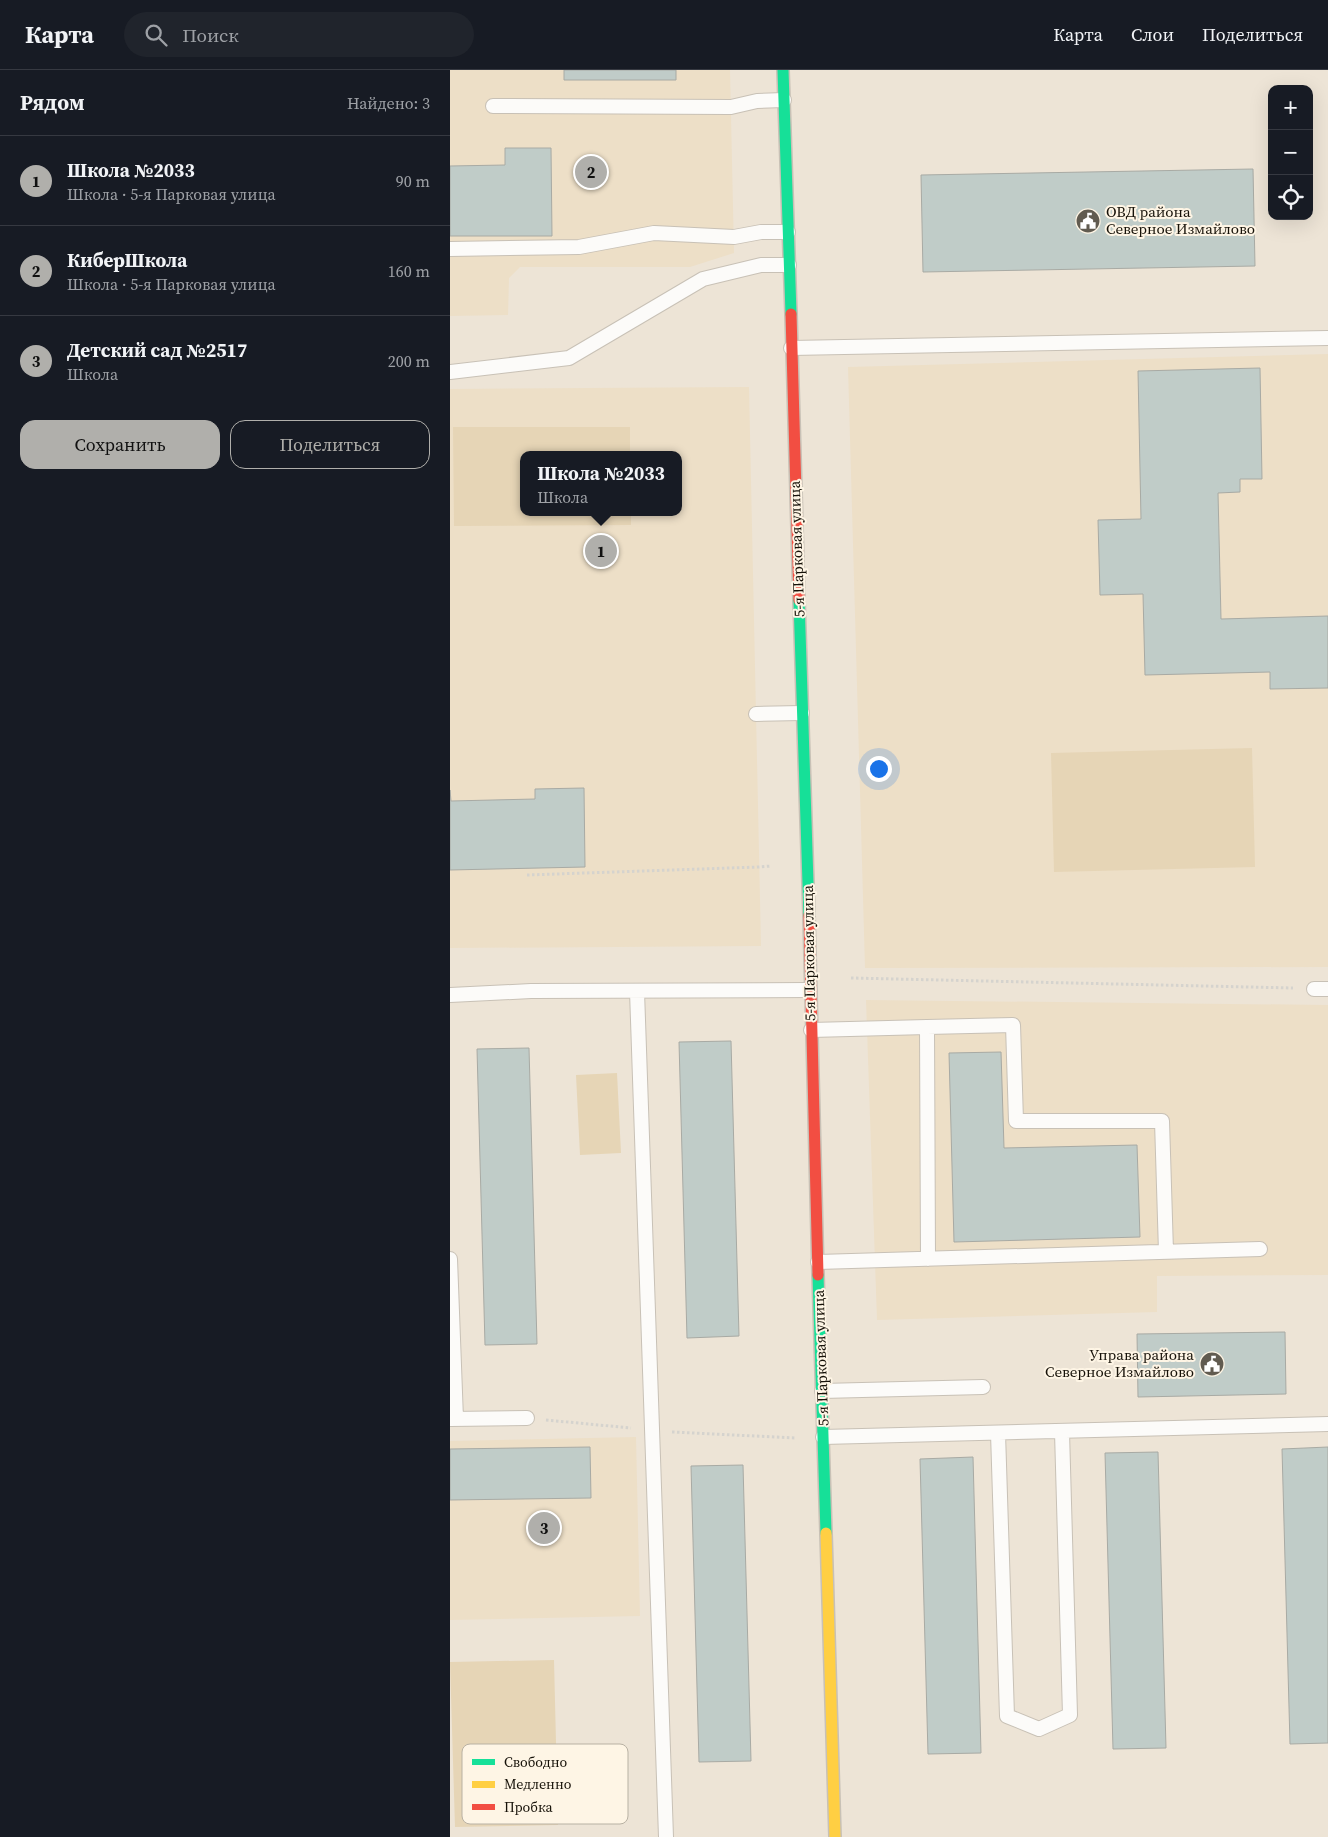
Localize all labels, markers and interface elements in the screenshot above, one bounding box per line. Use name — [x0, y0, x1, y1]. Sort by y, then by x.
search box — [124, 12, 474, 57]
text: Карта — [25, 18, 94, 51]
icon: search — [142, 21, 170, 49]
text: Поиск — [182, 22, 239, 48]
text: Карта — [1053, 22, 1103, 47]
text: Слои — [1131, 22, 1174, 47]
text: Поделиться — [1202, 22, 1303, 47]
map controls — [1268, 85, 1313, 220]
button: + — [1268, 85, 1313, 130]
text: Рядом — [20, 88, 85, 117]
text: Найдено: 3 — [347, 92, 430, 114]
button: − — [1268, 130, 1313, 175]
pin: 2 — [575, 153, 607, 191]
text: Школа №2033 — [67, 157, 195, 183]
text: 1 — [32, 170, 40, 192]
text: 90 m — [396, 170, 430, 192]
button: locate — [1268, 175, 1313, 220]
text: Школа · 5-я Парковая улица — [67, 183, 276, 205]
place label: ОВД района Северное Измайлово — [1106, 201, 1255, 239]
public building icon: ОВД района Северное Измайлово — [1075, 208, 1101, 234]
text: КиберШкола — [67, 247, 187, 273]
text: 2 — [32, 260, 40, 282]
text: 160 m — [388, 260, 430, 282]
text: Школа · 5-я Парковая улица — [67, 273, 276, 295]
text: Детский сад №2517 — [67, 337, 247, 363]
text: 3 — [32, 350, 40, 372]
text: 200 m — [388, 350, 430, 372]
text: Школа — [67, 363, 118, 385]
button: Сохранить — [20, 420, 220, 469]
button: Поделиться — [230, 420, 430, 469]
popup — [520, 451, 682, 516]
text: Школа №2033 — [537, 460, 665, 486]
street label: 5-я Парковая улица — [784, 480, 809, 618]
text: Школа — [537, 486, 588, 508]
pin: 1 — [585, 532, 617, 570]
your location — [866, 756, 892, 782]
street label: 5-я Парковая улица — [797, 884, 820, 1021]
street label: 5-я Парковая улица — [808, 1289, 833, 1427]
place label: Управа района Северное Измайлово — [1045, 1344, 1194, 1382]
public building icon: Управа района Северное Измайлово — [1199, 1351, 1225, 1377]
pin: 3 — [528, 1509, 560, 1547]
legend — [462, 1744, 628, 1824]
text: Свободно — [504, 1752, 567, 1772]
text: Медленно — [504, 1774, 572, 1794]
text: Пробка — [504, 1797, 553, 1817]

